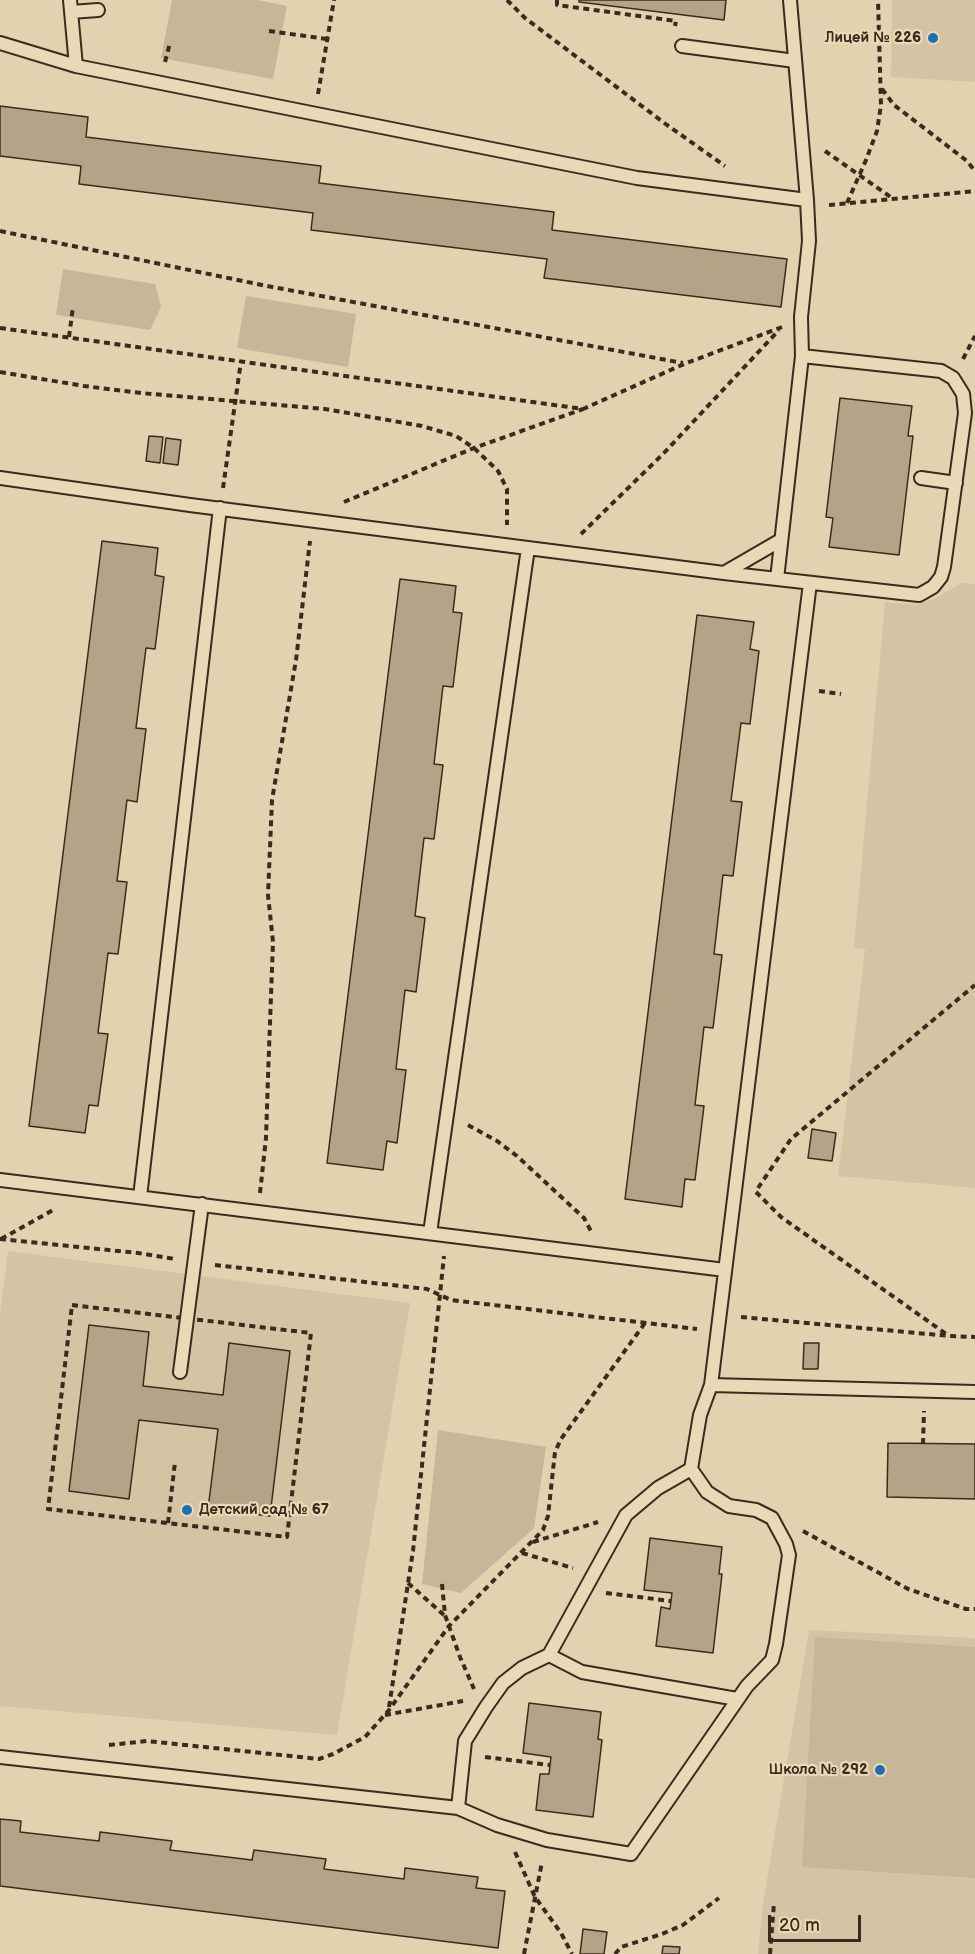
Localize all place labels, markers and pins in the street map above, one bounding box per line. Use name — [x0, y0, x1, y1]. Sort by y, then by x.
place label: Лицей № 226 — [825, 29, 921, 47]
marker: Лицей № 226 — [926, 31, 940, 45]
place label: Детский сад № 67 — [199, 1501, 329, 1519]
marker: Детский сад № 67 — [180, 1503, 194, 1517]
place label: Школа № 292 — [768, 1761, 868, 1779]
marker: Школа № 292 — [873, 1763, 887, 1777]

